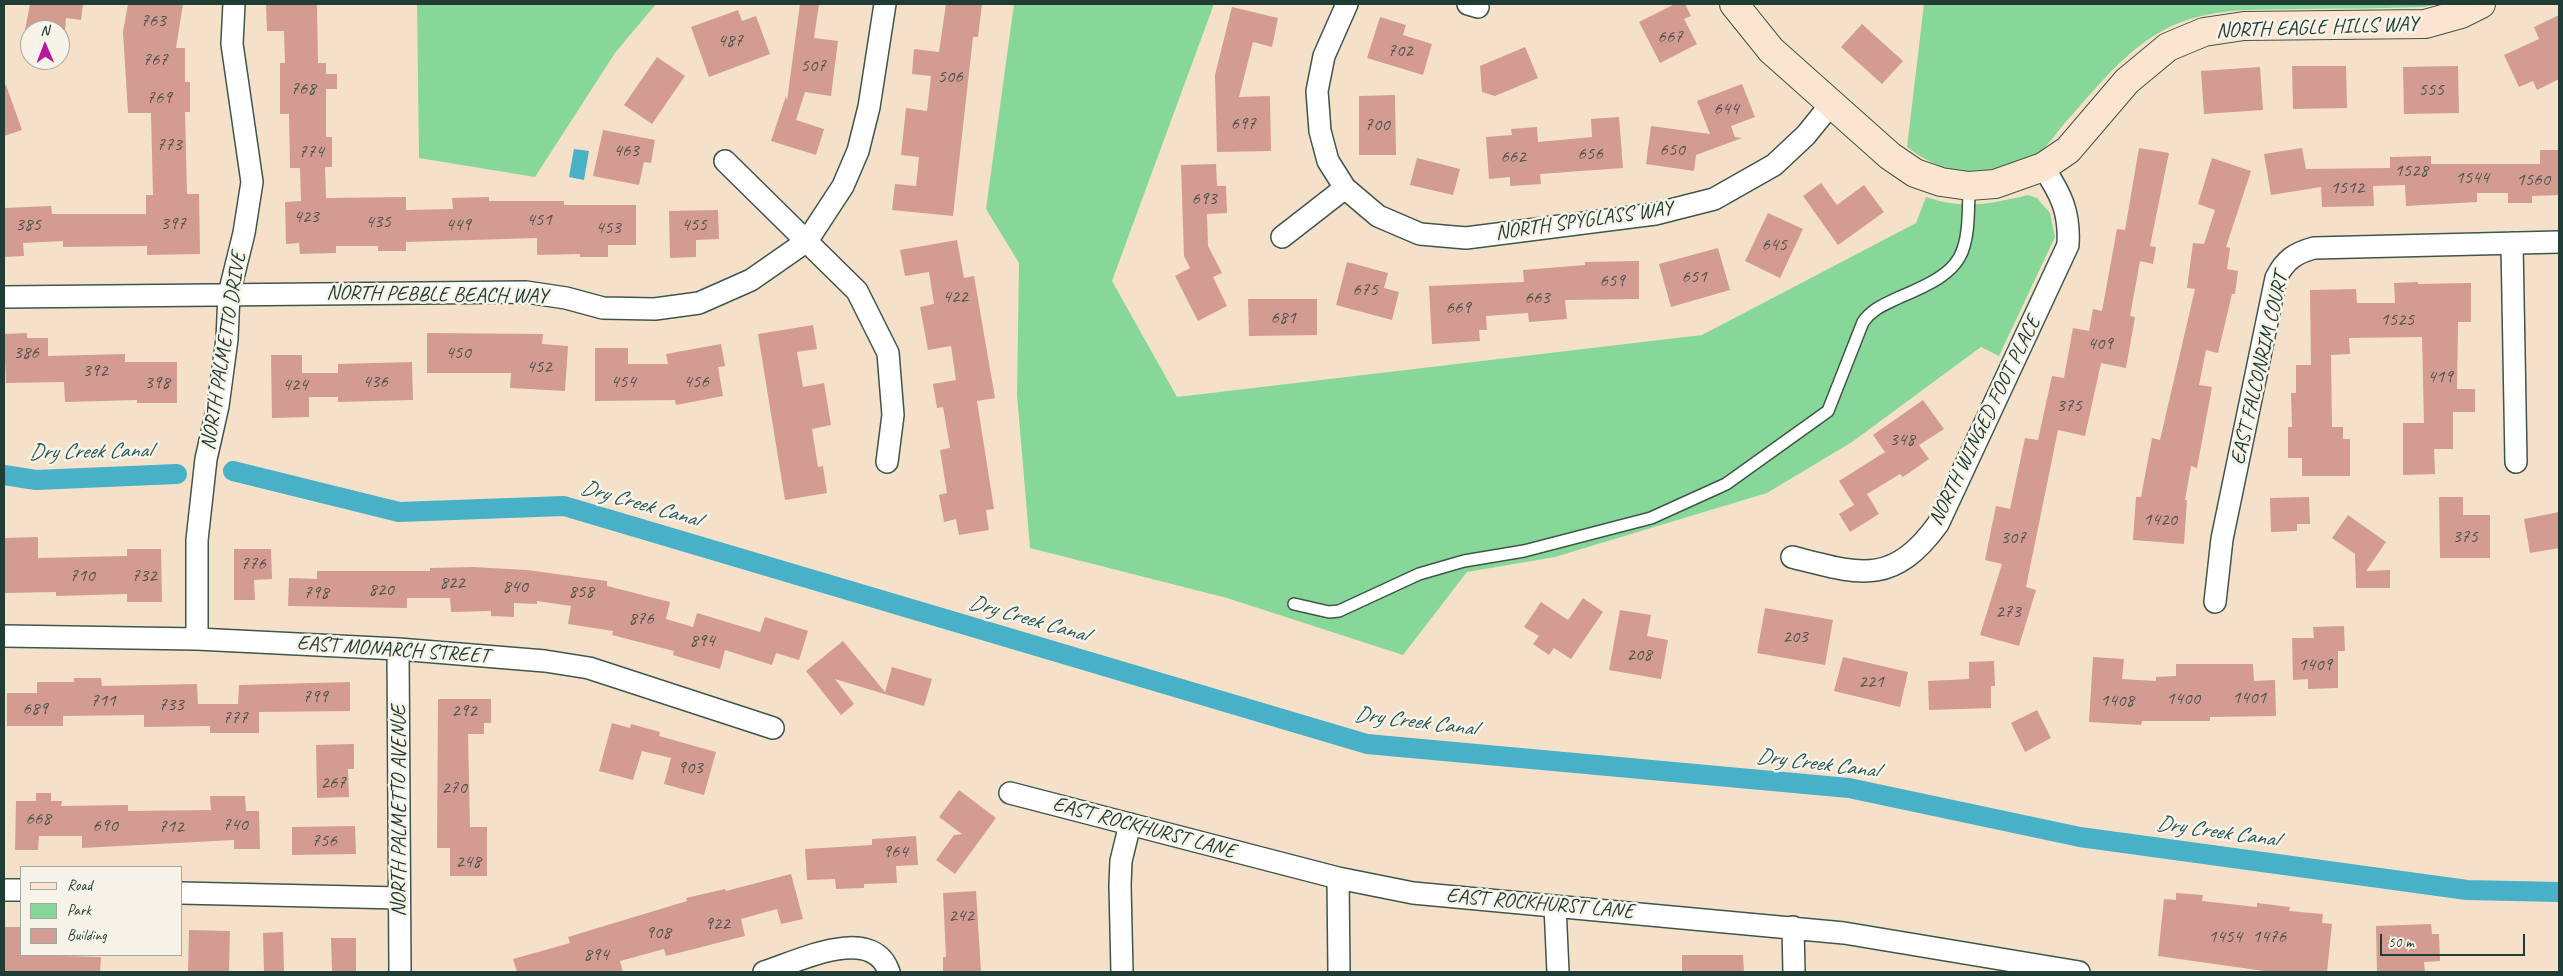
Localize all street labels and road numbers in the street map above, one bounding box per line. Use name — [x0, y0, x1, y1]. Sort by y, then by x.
street label: NORTH EAGLE HILLS WAY — [2216, 12, 2418, 44]
street label: NORTH SPYGLASS WAY — [1494, 196, 1674, 246]
street label: NORTH PALMETTO DRIVE — [196, 250, 252, 452]
street label: EAST FALCONRIM COURT — [2226, 271, 2294, 467]
street label: NORTH PEBBLE BEACH WAY — [326, 280, 548, 310]
street label: NORTH WINGED FOOT PLACE — [1923, 312, 2047, 530]
street label: EAST MONARCH STREET — [296, 631, 490, 669]
street label: NORTH PALMETTO AVENUE — [386, 705, 412, 917]
street label: EAST ROCKHURST LANE — [1050, 791, 1238, 865]
street label: EAST ROCKHURST LANE — [1445, 883, 1635, 925]

